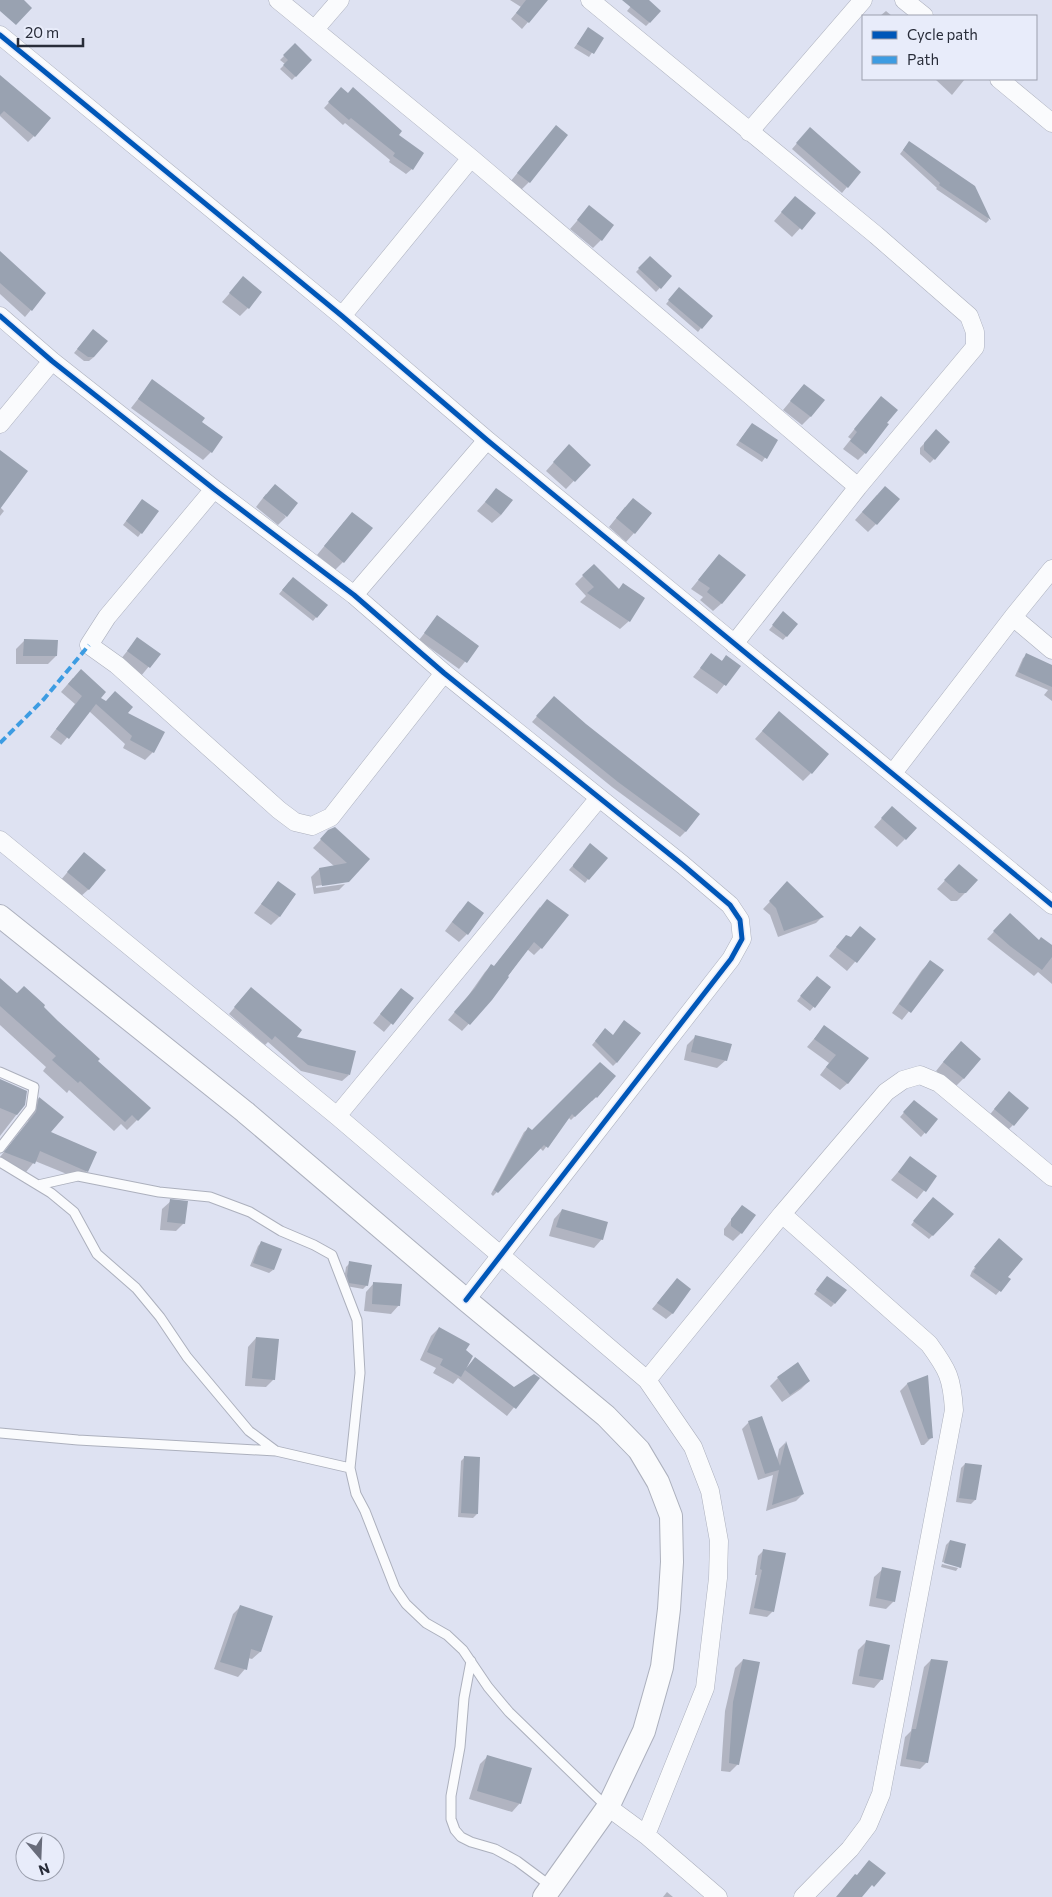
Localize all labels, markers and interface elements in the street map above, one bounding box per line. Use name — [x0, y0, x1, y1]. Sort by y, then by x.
scale bar — [18, 15, 82, 47]
legend — [862, 15, 1037, 80]
text: 20 m — [25, 23, 59, 41]
text: Cycle path — [907, 25, 978, 43]
text: Path — [907, 50, 939, 68]
north arrow — [15, 1832, 65, 1882]
text: N — [37, 1860, 52, 1880]

